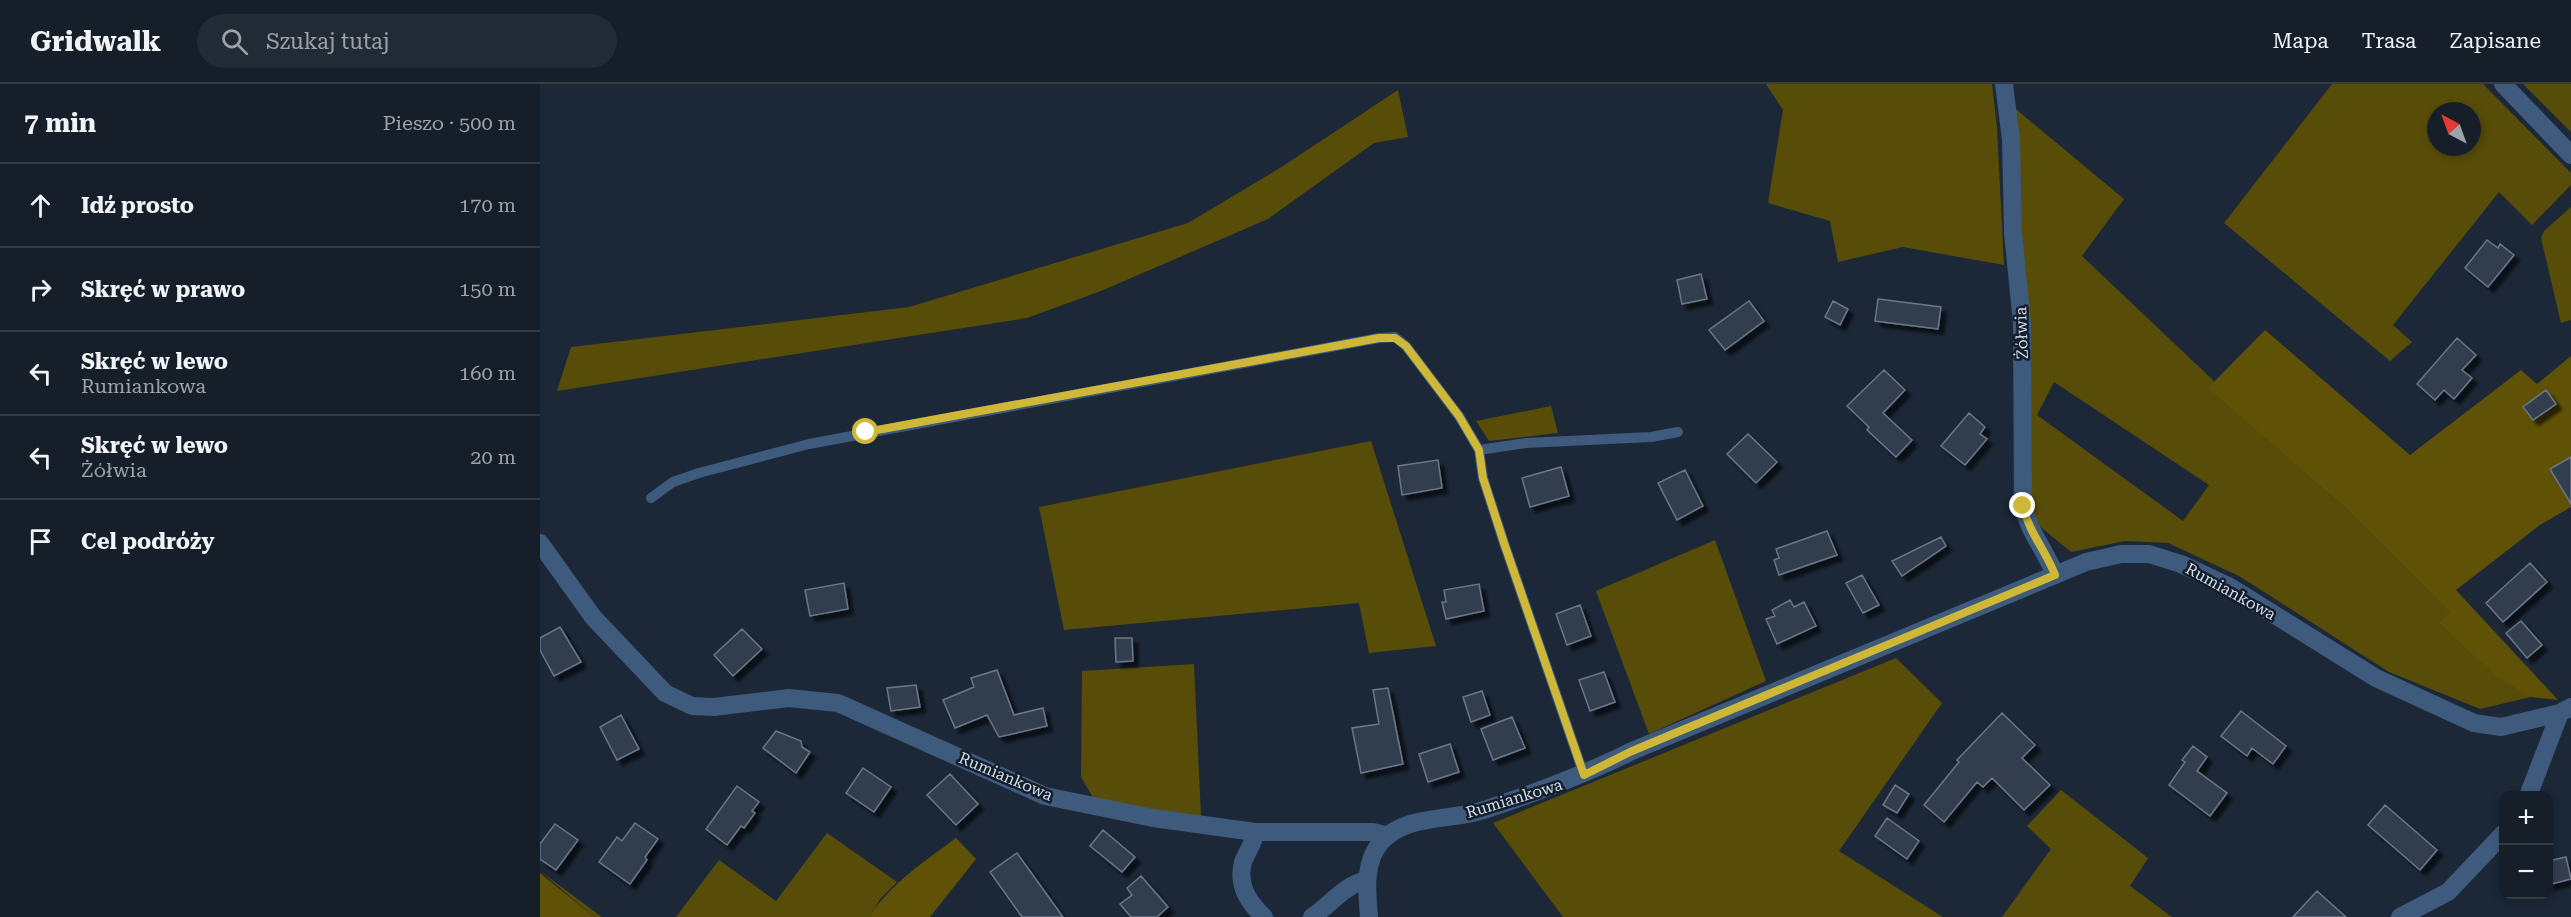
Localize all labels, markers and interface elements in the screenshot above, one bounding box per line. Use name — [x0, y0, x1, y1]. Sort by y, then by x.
search box — [197, 14, 617, 68]
text: Gridwalk — [30, 25, 161, 58]
icon: search — [218, 25, 251, 58]
text: Szukaj tutaj — [266, 29, 390, 54]
text: Mapa — [2272, 29, 2329, 53]
text: Trasa — [2362, 29, 2416, 53]
text: Zapisane — [2449, 29, 2541, 53]
north arrow — [2427, 102, 2481, 156]
text: 7 min — [24, 108, 96, 138]
text: Pieszo · 500 m — [383, 111, 516, 135]
icon: ahead — [24, 189, 57, 222]
text: Idź prosto — [81, 193, 194, 218]
text: 170 m — [459, 193, 516, 217]
icon: right — [24, 273, 57, 306]
text: Skręć w prawo — [81, 277, 245, 302]
text: 150 m — [459, 277, 516, 301]
street label: Żółwia — [2011, 306, 2032, 360]
text: Skręć w lewo — [81, 349, 228, 374]
icon: left — [24, 357, 57, 390]
text: 160 m — [459, 361, 516, 385]
text: Rumiankowa — [81, 374, 206, 398]
route start — [852, 418, 878, 444]
text: Skręć w lewo — [81, 433, 228, 458]
icon: left — [24, 441, 57, 474]
text: 20 m — [470, 445, 516, 469]
text: Żółwia — [81, 458, 147, 482]
route end — [2009, 492, 2035, 518]
icon: arrive — [24, 525, 57, 558]
text: Cel podróży — [81, 529, 215, 554]
street label: Rumiankowa — [2182, 559, 2279, 624]
street label: Rumiankowa — [956, 748, 1056, 805]
street label: Rumiankowa — [1464, 775, 1565, 822]
map controls — [2499, 791, 2553, 899]
button: + — [2499, 791, 2553, 845]
button: − — [2499, 845, 2553, 899]

